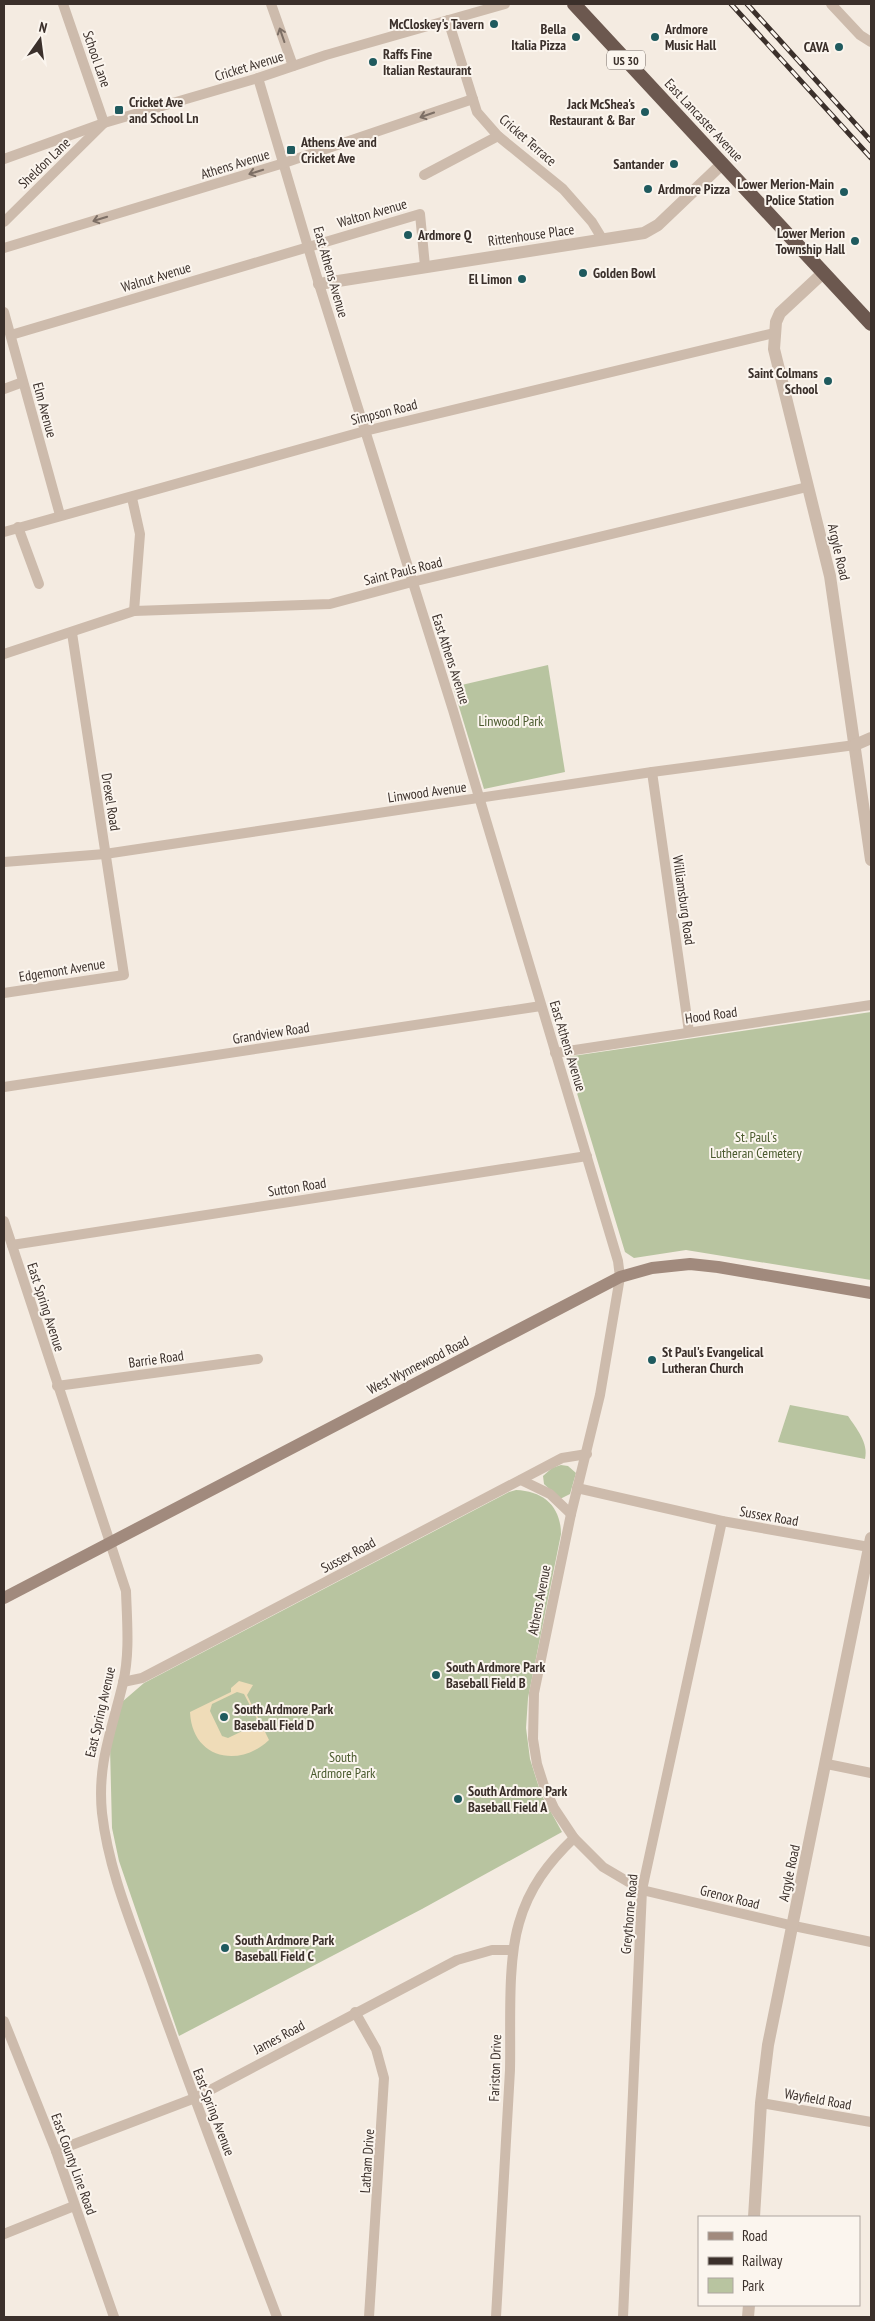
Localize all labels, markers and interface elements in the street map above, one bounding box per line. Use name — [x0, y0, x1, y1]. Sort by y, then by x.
north arrow — [15, 15, 65, 65]
place label: McCloskey's Tavern — [389, 15, 484, 33]
text: N — [37, 18, 49, 37]
marker: McCloskey's Tavern — [488, 18, 500, 30]
place label: Bella Italia Pizza — [511, 20, 566, 54]
place label: Ardmore Music Hall — [664, 20, 717, 54]
street label: School Lane — [79, 28, 115, 90]
one-way arrow — [277, 28, 286, 43]
marker: Bella Italia Pizza — [570, 31, 582, 43]
marker: Ardmore Music Hall — [649, 31, 661, 43]
place label: CAVA — [804, 38, 830, 56]
marker: CAVA — [833, 41, 845, 53]
place label: Raffs Fine Italian Restaurant — [383, 45, 471, 79]
street label: Cricket Avenue — [212, 47, 286, 85]
road number: US 30 — [607, 50, 645, 70]
marker: Raffs Fine Italian Restaurant — [367, 56, 379, 68]
street label: East Lancaster Avenue — [661, 75, 747, 165]
place label: Cricket Ave and School Ln — [129, 93, 198, 127]
place label: Jack McShea's Restaurant & Bar — [549, 95, 636, 129]
marker: Cricket Ave and School Ln — [113, 104, 125, 116]
marker: Jack McShea's Restaurant & Bar — [639, 106, 651, 118]
street label: Cricket Terrace — [496, 110, 560, 170]
one-way arrow — [419, 111, 435, 120]
place label: Athens Ave and Cricket Ave — [300, 133, 377, 167]
street label: Sheldon Lane — [14, 134, 74, 192]
marker: Athens Ave and Cricket Ave — [285, 144, 297, 156]
street label: Athens Avenue — [198, 145, 272, 183]
place label: Santander — [613, 155, 665, 173]
marker: Santander — [668, 158, 680, 170]
one-way arrow — [248, 167, 264, 177]
place label: Lower Merion-Main Police Station — [737, 175, 834, 209]
place label: Ardmore Pizza — [657, 180, 730, 198]
marker: Ardmore Pizza — [642, 183, 654, 195]
marker: Lower Merion-Main Police Station — [838, 186, 850, 198]
street label: Walton Avenue — [335, 194, 409, 232]
one-way arrow — [93, 214, 109, 224]
street label: Rittenhouse Place — [487, 220, 575, 250]
street label: East Athens Avenue — [309, 224, 353, 320]
place label: Lower Merion Township Hall — [776, 224, 846, 258]
place label: Ardmore Q — [417, 226, 473, 244]
marker: Ardmore Q — [402, 229, 414, 241]
marker: Lower Merion Township Hall — [849, 235, 861, 247]
street label: Walnut Avenue — [119, 258, 193, 296]
place label: Golden Bowl — [593, 264, 656, 282]
marker: Golden Bowl — [577, 267, 589, 279]
place label: El Limon — [469, 270, 512, 288]
marker: El Limon — [516, 273, 528, 285]
place label: Saint Colmans School — [748, 364, 819, 398]
marker: Saint Colmans School — [822, 375, 834, 387]
street label: Elm Avenue — [29, 380, 61, 440]
street label: Simpson Road — [349, 395, 419, 429]
street label: Argyle Road — [824, 522, 854, 582]
street label: Saint Pauls Road — [362, 553, 444, 589]
street label: East Athens Avenue — [428, 612, 474, 707]
park label: Linwood Park — [478, 712, 544, 730]
street label: Drexel Road — [98, 772, 124, 832]
street label: Linwood Avenue — [386, 778, 468, 806]
street label: Williamsburg Road — [669, 854, 699, 946]
street label: Edgemont Avenue — [18, 954, 107, 986]
street label: East Athens Avenue — [546, 998, 590, 1094]
street label: Hood Road — [684, 1002, 738, 1028]
street label: Grandview Road — [231, 1018, 311, 1048]
park label: St. Paul's Lutheran Cemetery — [710, 1128, 802, 1162]
street label: Sutton Road — [267, 1174, 327, 1200]
street label: East Spring Avenue — [23, 1260, 69, 1354]
street label: West Wynnewood Road — [364, 1332, 472, 1398]
place label: St Paul's Evangelical Lutheran Church — [662, 1343, 764, 1377]
street label: Barrie Road — [127, 1346, 185, 1372]
marker: St Paul's Evangelical Lutheran Church — [646, 1354, 658, 1366]
street label: Sussex Road — [738, 1502, 800, 1530]
street label: Sussex Road — [318, 1533, 378, 1577]
street label: Athens Avenue — [523, 1563, 555, 1637]
place label: South Ardmore Park Baseball Field B — [446, 1658, 545, 1692]
street label: East Spring Avenue — [81, 1665, 119, 1759]
marker: South Ardmore Park Baseball Field B — [430, 1669, 442, 1681]
place label: South Ardmore Park Baseball Field D — [234, 1700, 333, 1734]
marker: South Ardmore Park Baseball Field D — [218, 1711, 230, 1723]
park label: South Ardmore Park — [310, 1748, 376, 1782]
place label: South Ardmore Park Baseball Field A — [468, 1782, 567, 1816]
marker: South Ardmore Park Baseball Field A — [452, 1793, 464, 1805]
street label: Argyle Road — [774, 1843, 804, 1903]
street label: Greythorne Road — [617, 1873, 641, 1955]
street label: Grenox Road — [698, 1881, 762, 1913]
place label: South Ardmore Park Baseball Field C — [235, 1931, 334, 1965]
marker: South Ardmore Park Baseball Field C — [219, 1942, 231, 1954]
street label: James Road — [249, 2016, 308, 2058]
street label: Fariston Drive — [485, 2034, 505, 2102]
street label: East Spring Avenue — [189, 2066, 239, 2159]
street label: Wayfield Road — [783, 2084, 853, 2114]
street label: East County Line Road — [47, 2111, 101, 2217]
street label: Latham Drive — [356, 2128, 378, 2194]
legend — [698, 2216, 860, 2306]
text: Road — [742, 2226, 768, 2245]
text: Railway — [742, 2251, 783, 2270]
text: Park — [742, 2276, 764, 2295]

